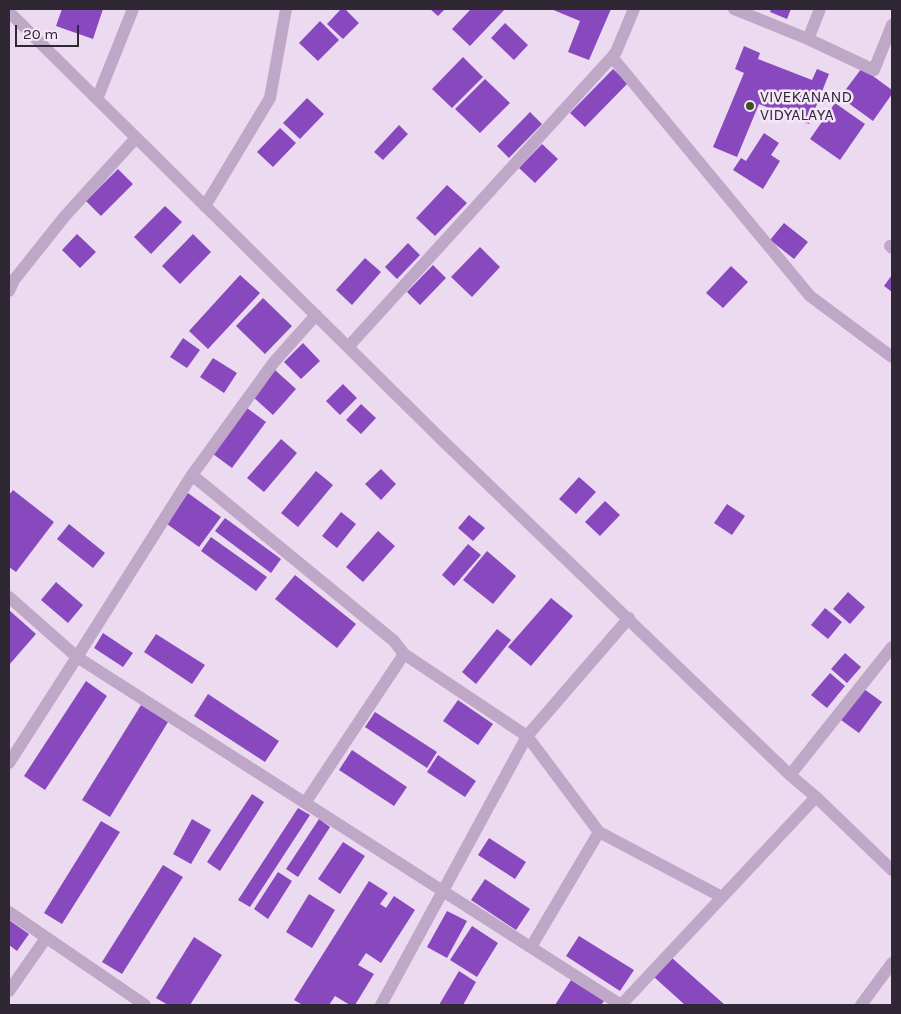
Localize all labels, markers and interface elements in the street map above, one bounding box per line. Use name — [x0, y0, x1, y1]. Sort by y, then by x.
scale bar — [18, 15, 81, 47]
text: 20 m — [23, 25, 58, 43]
place label: VIVEKANAND VIDYALAYA — [760, 87, 852, 125]
marker: VIVEKANAND VIDYALAYA — [744, 100, 756, 112]

